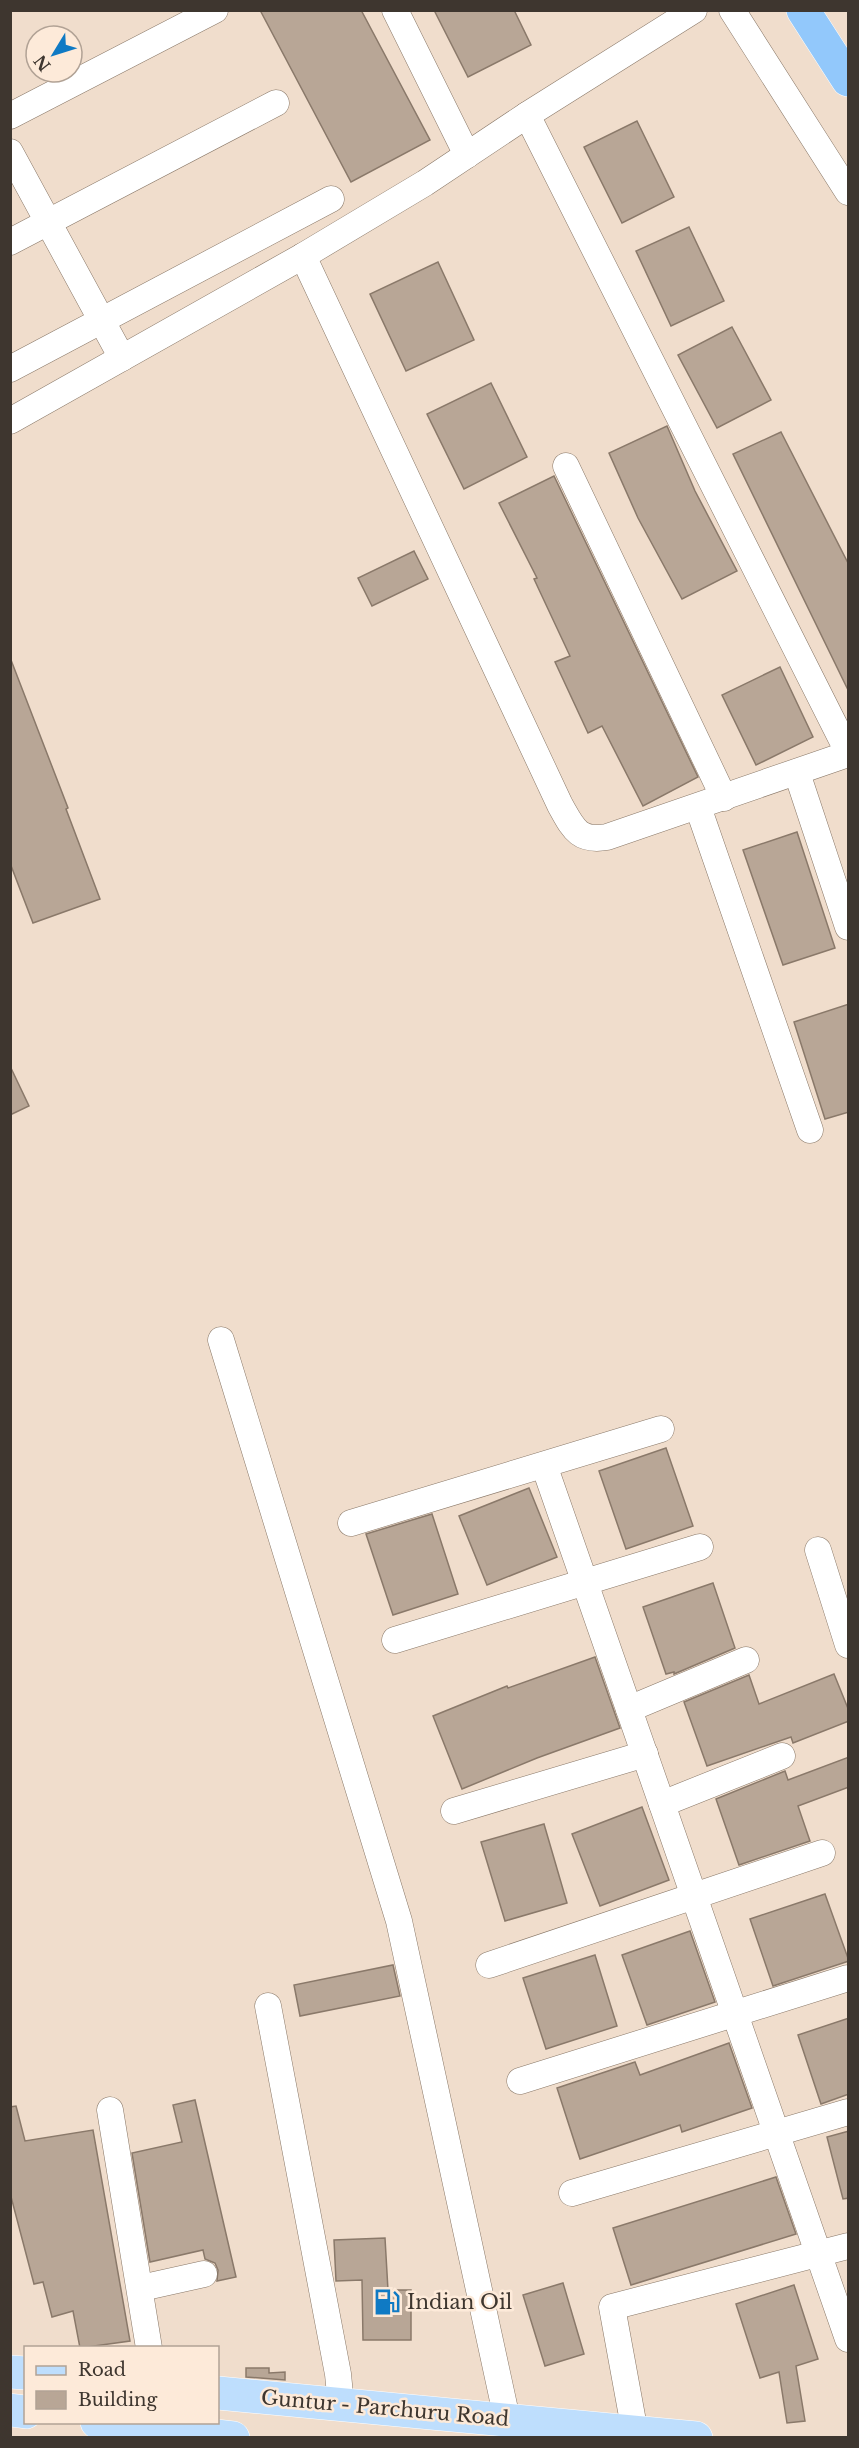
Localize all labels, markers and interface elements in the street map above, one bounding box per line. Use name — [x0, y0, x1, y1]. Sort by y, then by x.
north arrow — [24, 24, 84, 84]
text: N — [30, 51, 55, 75]
fuel station icon: Indian Oil — [372, 2287, 402, 2317]
place label: Indian Oil — [407, 2290, 512, 2314]
legend — [24, 2346, 219, 2424]
text: Road — [78, 2359, 126, 2381]
street label: Guntur - Parchuru Road — [260, 2385, 510, 2431]
text: Building — [78, 2389, 157, 2411]

